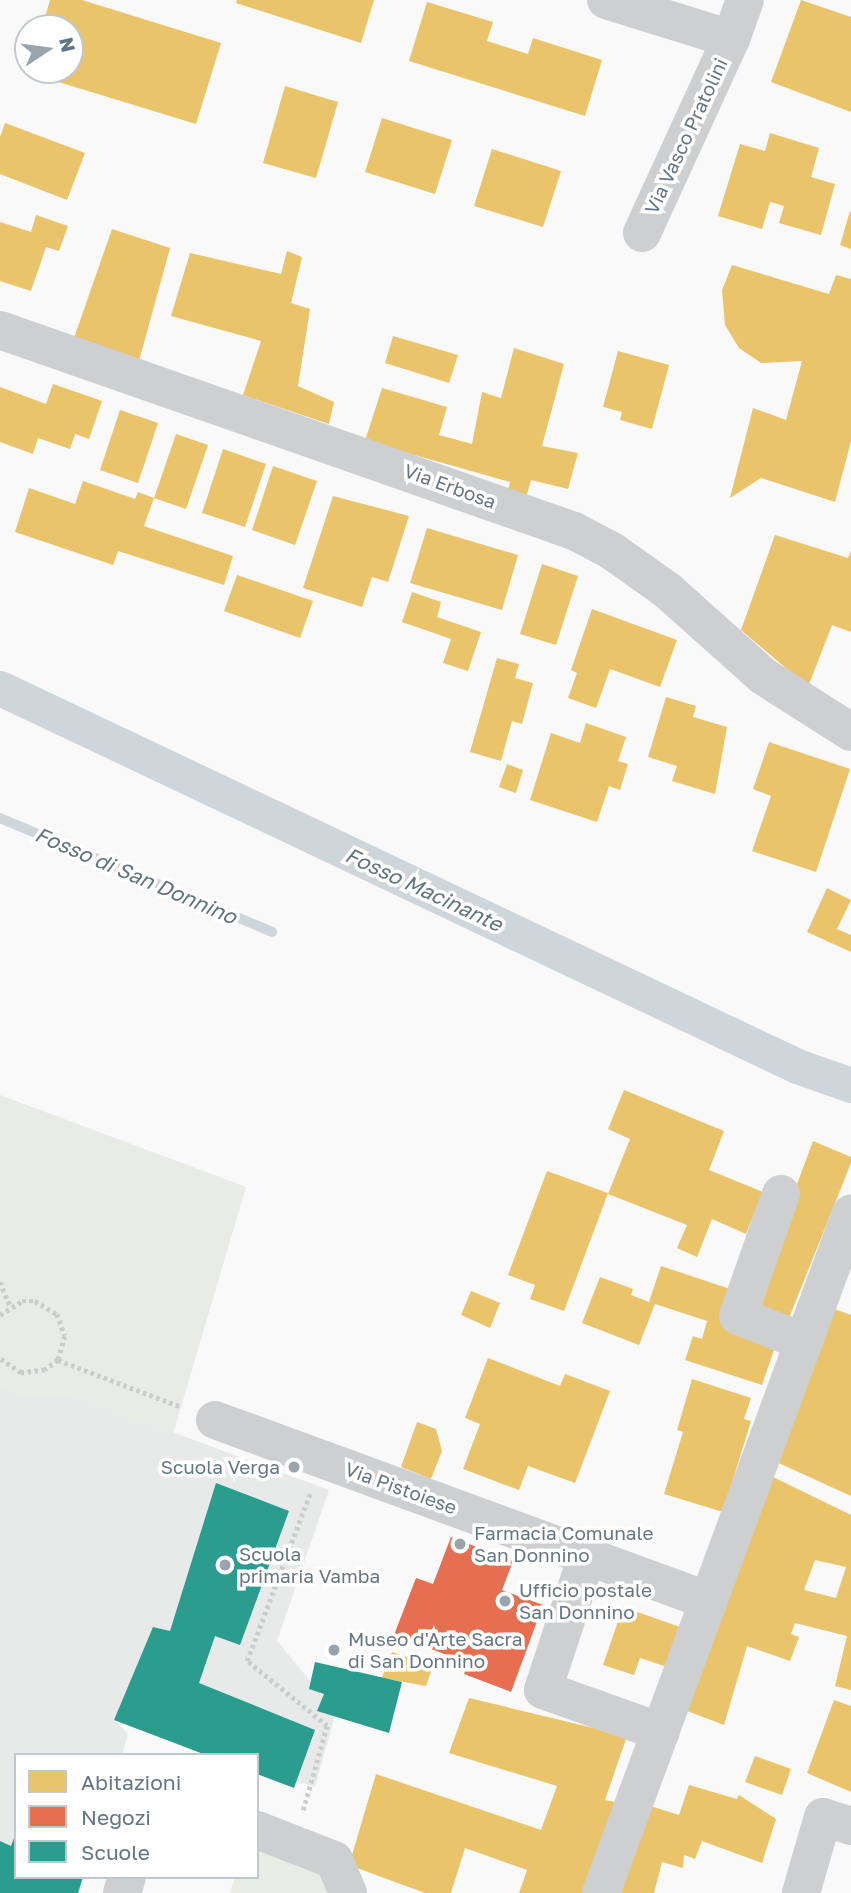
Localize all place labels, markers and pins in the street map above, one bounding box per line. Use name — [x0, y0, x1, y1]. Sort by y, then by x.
place label: Scuola Verga — [161, 1456, 280, 1478]
marker: Scuola Verga — [286, 1459, 302, 1475]
place label: Farmacia Comunale San Donnino — [474, 1522, 654, 1566]
marker: Farmacia Comunale San Donnino — [452, 1536, 468, 1552]
place label: Scuola primaria Vamba — [239, 1543, 380, 1587]
marker: Scuola primaria Vamba — [217, 1557, 233, 1573]
place label: Ufficio postale San Donnino — [519, 1579, 652, 1623]
marker: Ufficio postale San Donnino — [497, 1593, 513, 1609]
place label: Museo d'Arte Sacra di San Donnino — [348, 1628, 523, 1672]
marker: Museo d'Arte Sacra di San Donnino — [326, 1642, 342, 1658]

